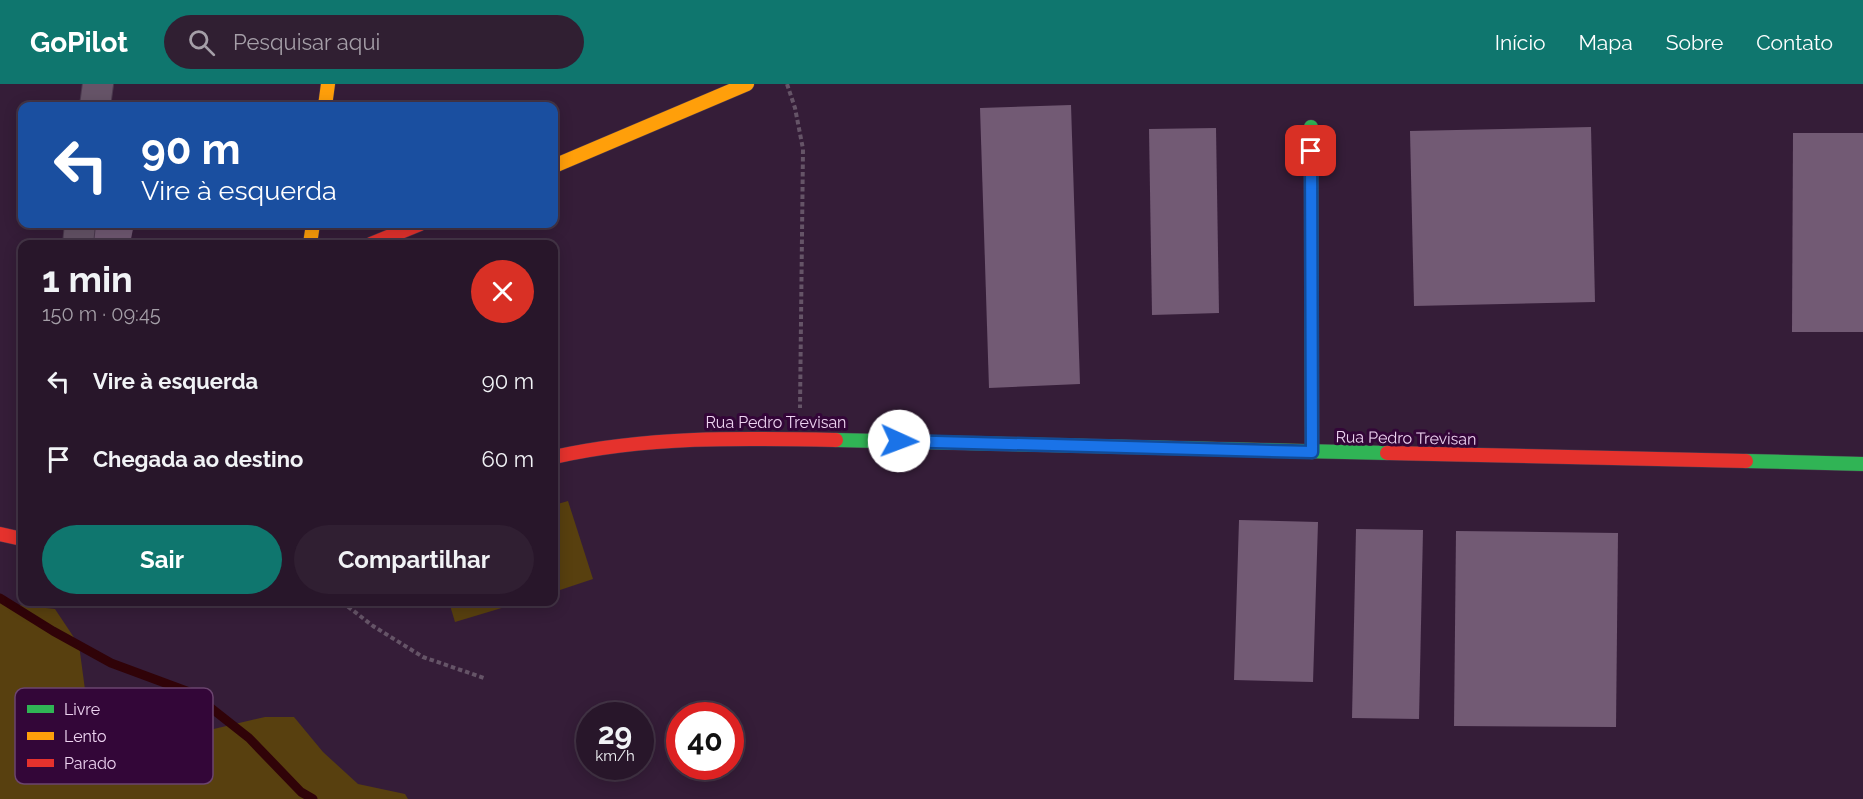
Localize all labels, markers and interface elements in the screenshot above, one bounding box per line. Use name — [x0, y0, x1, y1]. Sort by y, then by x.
search box — [164, 15, 584, 69]
text: GoPilot — [30, 26, 128, 59]
icon: search — [185, 26, 218, 59]
text: Pesquisar aqui — [233, 29, 380, 55]
text: Início — [1495, 30, 1545, 55]
text: Mapa — [1578, 30, 1633, 55]
text: Sobre — [1666, 30, 1723, 55]
text: Contato — [1756, 30, 1833, 55]
text: 90 m — [141, 125, 241, 174]
pin — [1285, 125, 1336, 176]
icon: left — [42, 126, 120, 204]
icon: arrive — [1294, 134, 1327, 167]
text: Vire à esquerda — [141, 175, 337, 206]
text: 1 min — [42, 258, 133, 300]
button: close — [471, 260, 534, 323]
text: 150 m · 09:45 — [42, 302, 161, 326]
icon: left — [42, 365, 75, 398]
text: Vire à esquerda — [93, 368, 258, 394]
text: 90 m — [482, 368, 534, 394]
position arrow — [867, 409, 931, 473]
street label: Rua Pedro Trevisan — [706, 413, 846, 432]
street label: Rua Pedro Trevisan — [1335, 427, 1477, 449]
icon: arrive — [42, 443, 75, 476]
text: Chegada ao destino — [93, 446, 303, 472]
text: 60 m — [481, 446, 534, 472]
button: Sair — [42, 525, 282, 594]
button: Compartilhar — [294, 525, 534, 594]
legend — [15, 688, 213, 784]
text: Livre — [64, 700, 100, 719]
speed limit sign: 40 — [666, 702, 744, 780]
text: 29 — [598, 716, 632, 751]
text: Lento — [64, 727, 107, 746]
text: km/h — [595, 747, 635, 765]
text: Parado — [64, 754, 116, 773]

